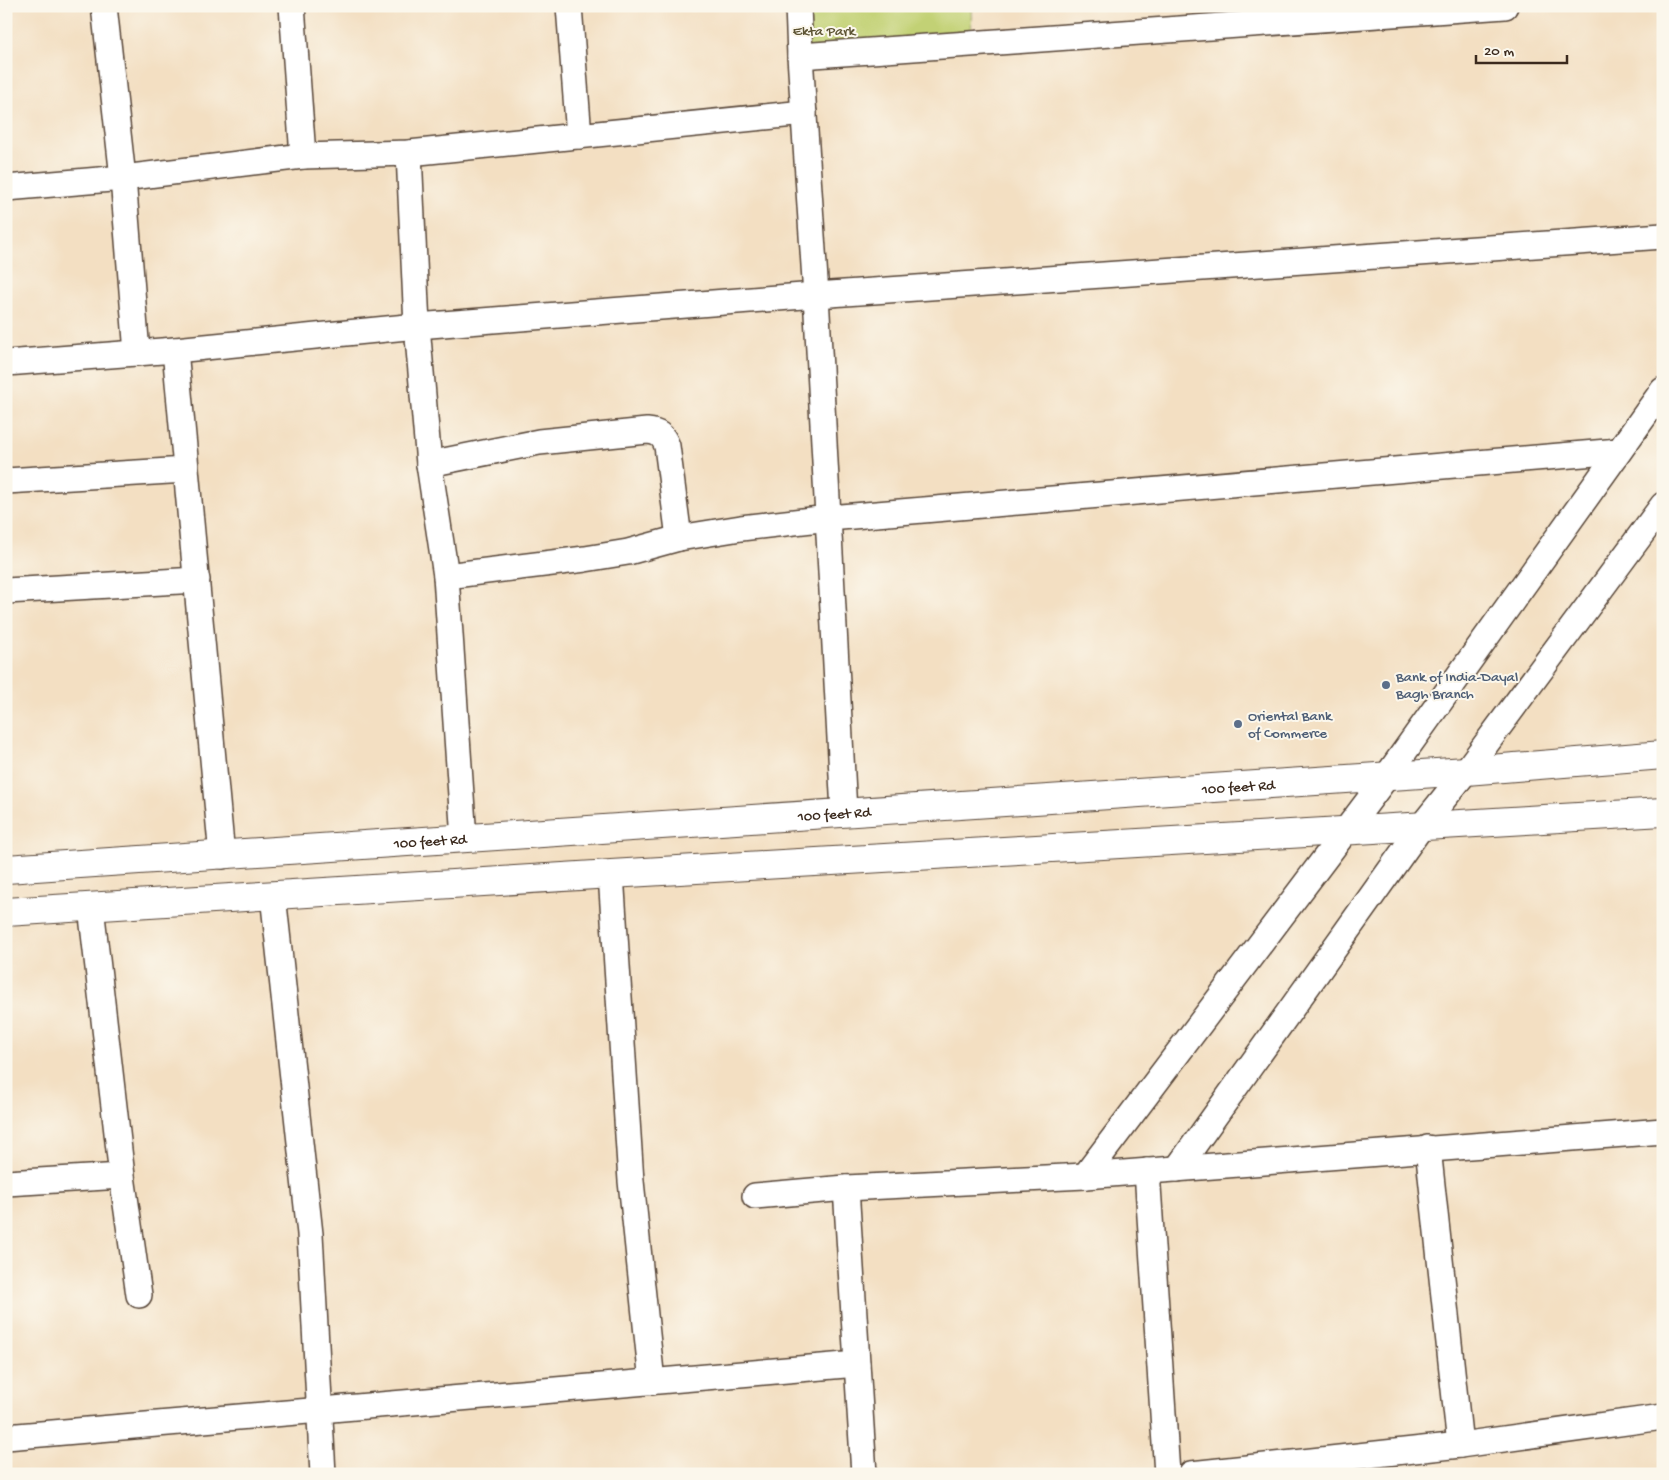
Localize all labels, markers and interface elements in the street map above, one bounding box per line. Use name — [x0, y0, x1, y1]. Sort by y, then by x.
park label: Ekta Park — [793, 23, 857, 41]
scale bar — [1476, 32, 1568, 64]
text: 20 m — [1484, 43, 1514, 61]
place label: Bank of India-Dayal Bagh Branch — [1395, 669, 1518, 704]
marker: Bank of India-Dayal Bagh Branch — [1380, 679, 1392, 691]
place label: Oriental Bank of Commerce — [1248, 708, 1333, 743]
marker: Oriental Bank of Commerce — [1232, 718, 1244, 730]
street label: 100 feet Rd — [1200, 777, 1277, 800]
street label: 100 feet Rd — [796, 804, 873, 827]
street label: 100 feet Rd — [392, 831, 468, 854]

